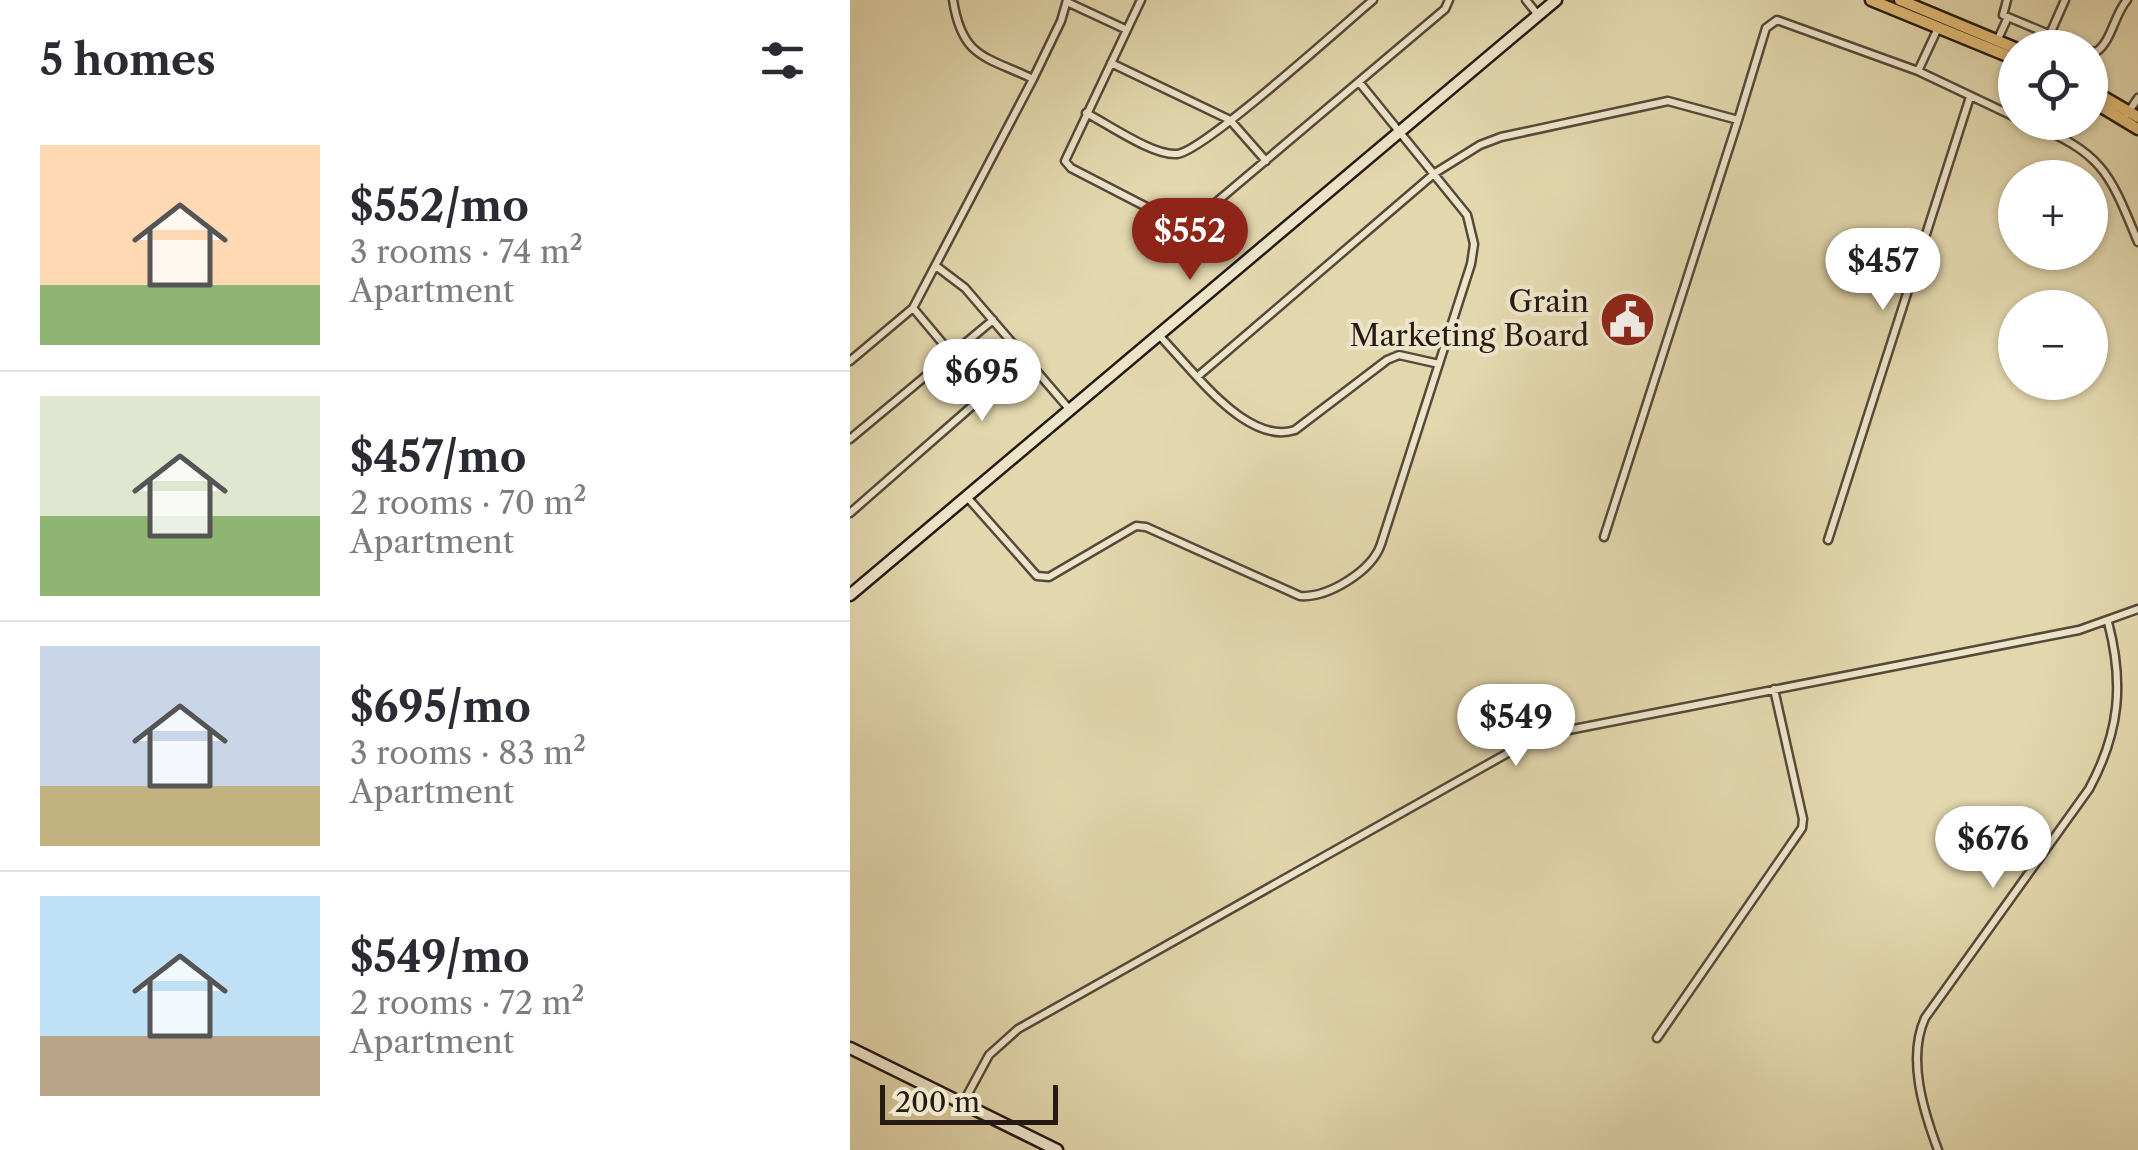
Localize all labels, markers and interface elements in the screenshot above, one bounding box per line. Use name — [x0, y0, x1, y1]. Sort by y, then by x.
map controls — [1998, 30, 2108, 400]
button: locate — [1998, 30, 2108, 140]
icon: filters — [755, 33, 810, 88]
text: 5 homes — [40, 34, 216, 86]
button: + — [1998, 160, 2108, 270]
text: $552/mo — [350, 180, 529, 232]
icon: home — [120, 185, 240, 305]
pin: $552 — [1131, 198, 1249, 283]
text: $552 — [1154, 211, 1226, 250]
pin: $457 — [1824, 228, 1942, 313]
text: 3 rooms · 74 m² — [350, 232, 583, 271]
text: $457 — [1847, 241, 1919, 280]
text: Apartment — [350, 271, 514, 310]
place label: Grain Marketing Board — [1349, 283, 1589, 354]
public building icon: Grain Marketing Board — [1598, 289, 1658, 349]
button: − — [1998, 290, 2108, 400]
pin: $695 — [923, 339, 1041, 424]
text: $695 — [945, 352, 1019, 391]
text: $457/mo — [350, 431, 526, 483]
icon: home — [120, 436, 240, 556]
text: 2 rooms · 70 m² — [350, 483, 586, 522]
text: Apartment — [350, 522, 514, 561]
text: $695/mo — [350, 681, 531, 733]
pin: $549 — [1457, 684, 1575, 769]
icon: home — [120, 686, 240, 806]
text: $549 — [1479, 697, 1553, 736]
text: 3 rooms · 83 m² — [350, 733, 586, 772]
text: Apartment — [350, 772, 514, 811]
pin: $676 — [1934, 806, 2052, 891]
text: $676 — [1957, 819, 2029, 858]
text: $549/mo — [350, 931, 530, 983]
icon: home — [120, 936, 240, 1056]
text: 2 rooms · 72 m² — [350, 983, 585, 1022]
text: Apartment — [350, 1022, 514, 1061]
scale bar — [880, 1080, 1058, 1124]
text: 200 m — [895, 1085, 980, 1119]

